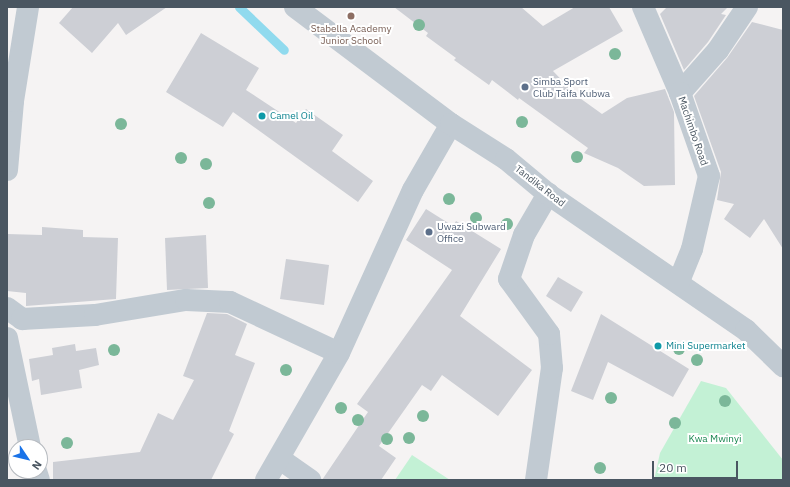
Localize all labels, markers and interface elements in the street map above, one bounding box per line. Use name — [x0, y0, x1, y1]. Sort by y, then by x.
marker: Stabella Academy Junior School — [346, 11, 356, 21]
place label: Stabella Academy Junior School — [311, 22, 391, 46]
place label: Simba Sport Club Taifa Kubwa — [533, 75, 610, 98]
marker: Simba Sport Club Taifa Kubwa — [520, 82, 530, 92]
street label: Machimbo Road — [676, 95, 710, 167]
place label: Camel Oil — [270, 110, 313, 122]
marker: Camel Oil — [257, 111, 267, 121]
street label: Tandika Road — [513, 163, 567, 209]
place label: Uwazi Subward Office — [437, 220, 506, 244]
marker: Uwazi Subward Office — [424, 227, 434, 237]
place label: Mini Supermarket — [666, 340, 745, 352]
marker: Mini Supermarket — [653, 341, 663, 351]
park label: Kwa Mwinyi — [689, 433, 741, 445]
north arrow — [8, 439, 48, 479]
scale bar — [654, 453, 740, 479]
text: N — [29, 458, 45, 473]
text: 20 m — [659, 460, 687, 475]

